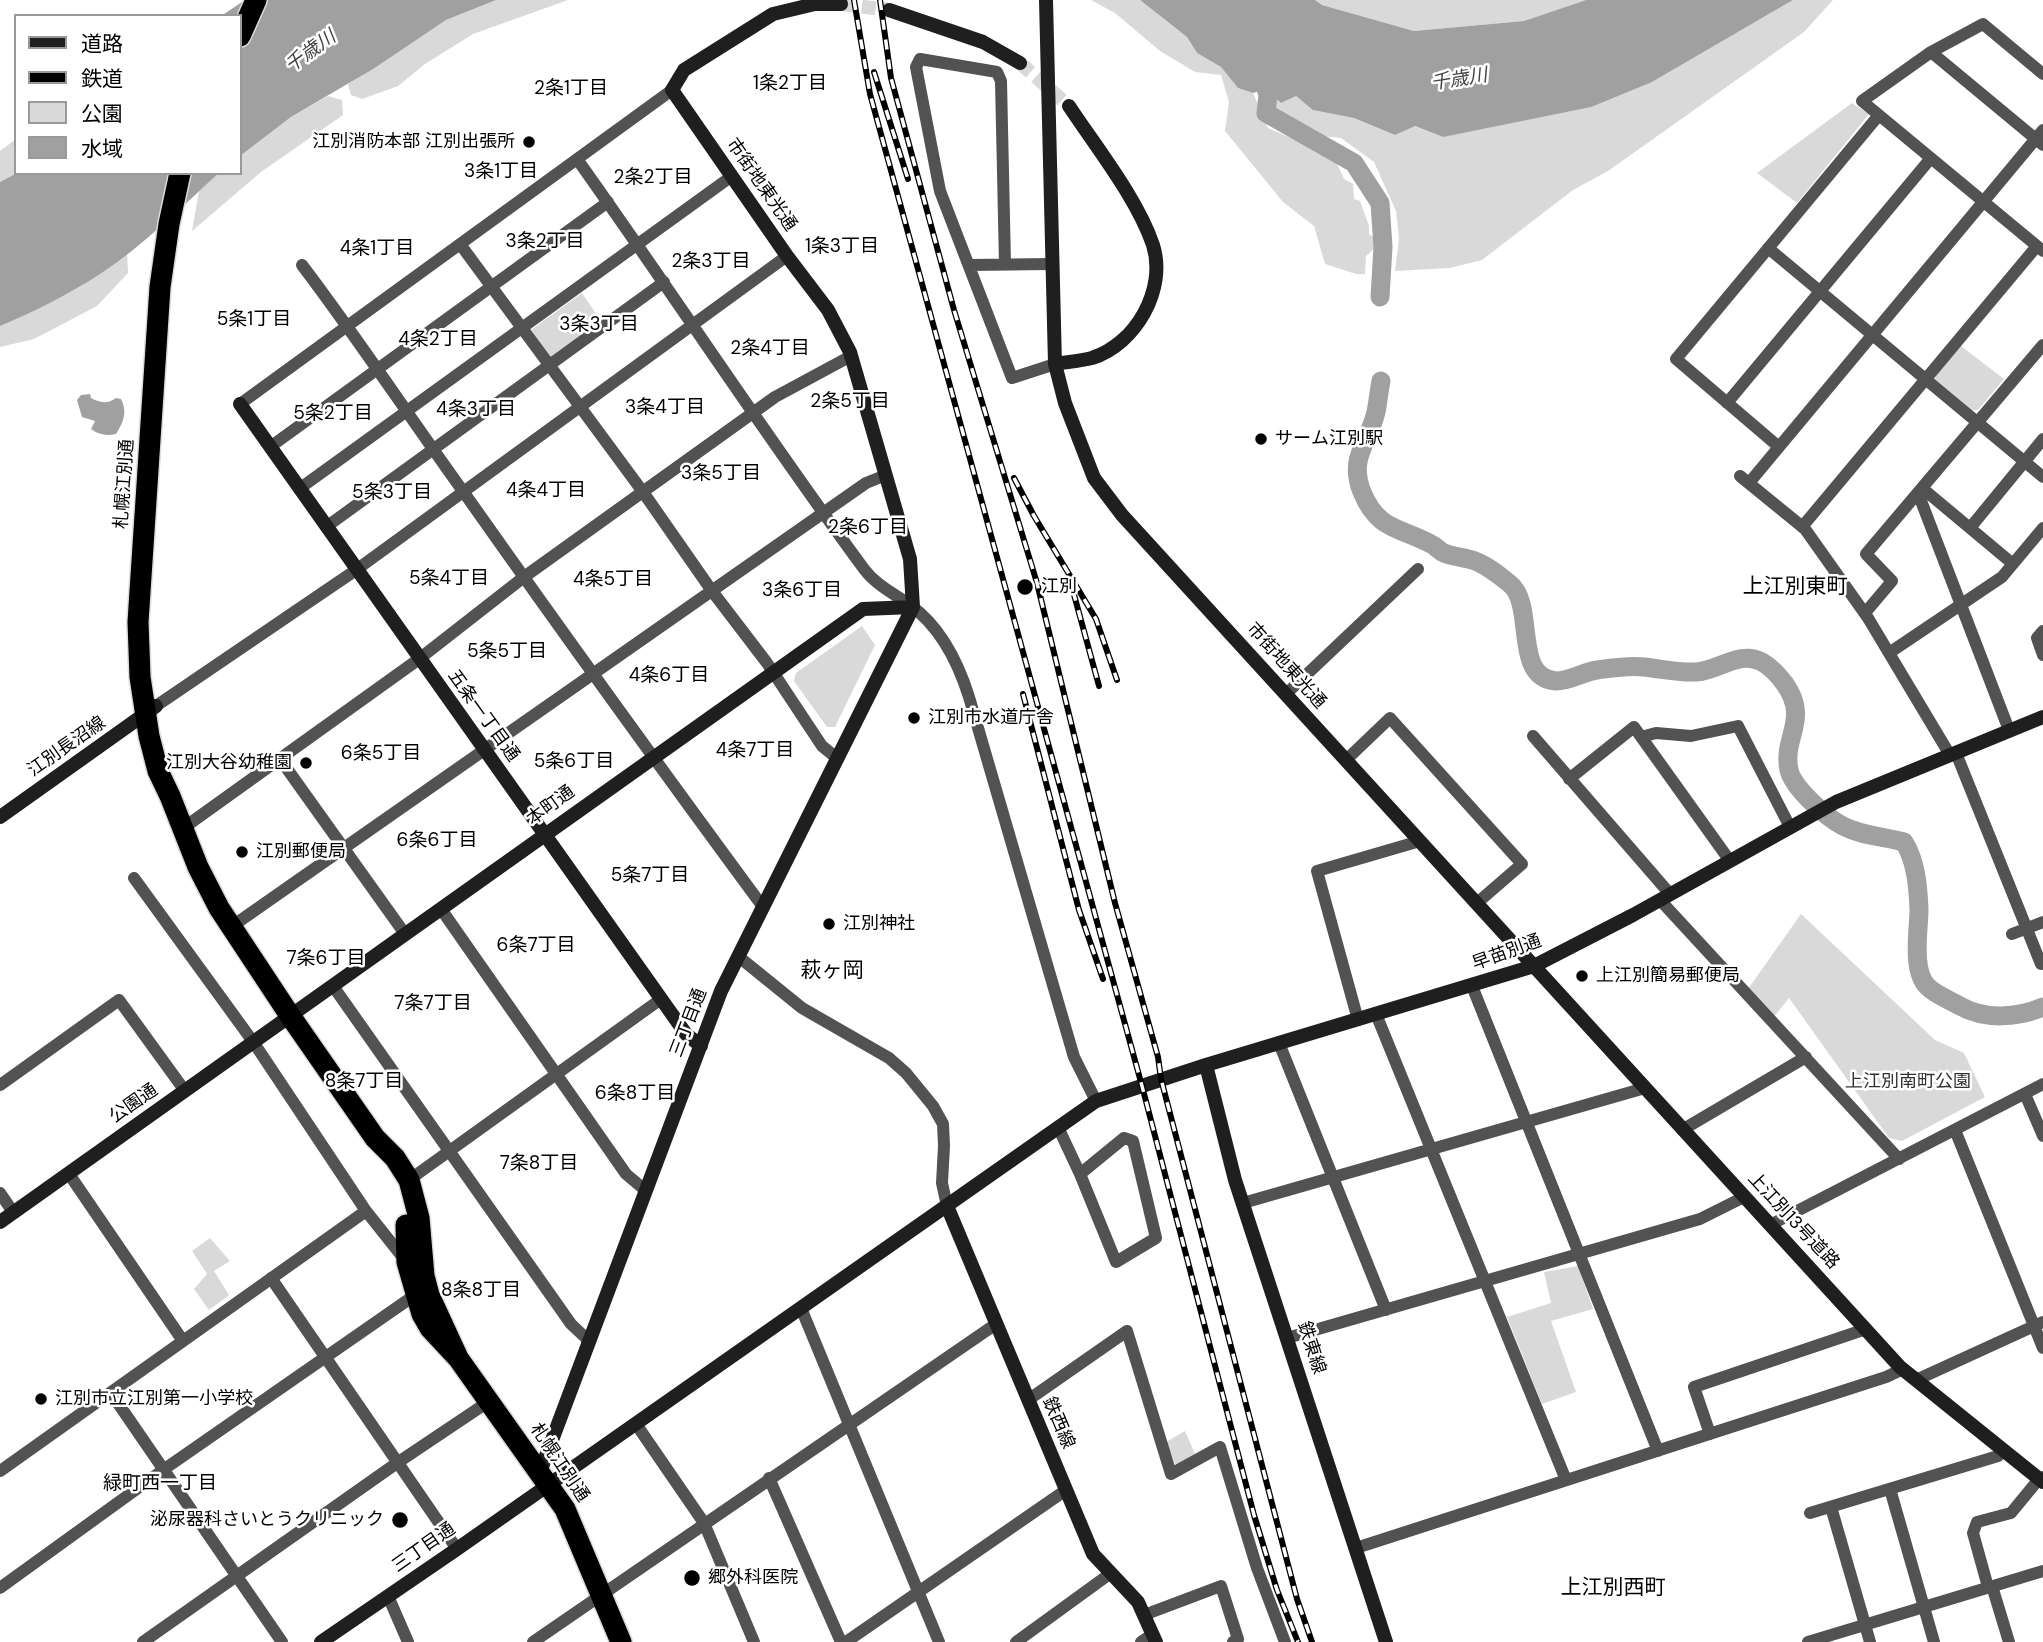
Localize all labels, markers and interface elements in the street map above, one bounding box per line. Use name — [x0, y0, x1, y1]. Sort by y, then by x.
legend — [14, 14, 242, 175]
water label: 千歳川 — [281, 26, 341, 78]
text: 道路 — [81, 30, 123, 58]
water label: 千歳川 — [1429, 64, 1489, 96]
text: 鉄道 — [81, 65, 123, 93]
district label: 1条2丁目 — [753, 73, 827, 95]
district label: 2条1丁目 — [534, 78, 608, 100]
text: 公園 — [81, 100, 123, 128]
place label: 江別消防本部 江別出張所 — [312, 131, 515, 153]
marker: 江別消防本部 江別出張所 — [521, 134, 537, 150]
text: 水域 — [81, 135, 123, 163]
street label: 市街地東光通 — [721, 135, 801, 235]
district label: 3条1丁目 — [464, 161, 538, 183]
district label: 2条2丁目 — [614, 167, 692, 189]
district label: 3条2丁目 — [505, 231, 585, 253]
district label: 1条3丁目 — [805, 236, 879, 258]
district label: 4条1丁目 — [340, 238, 414, 260]
district label: 2条3丁目 — [671, 251, 751, 273]
district label: 5条1丁目 — [217, 309, 291, 331]
district label: 3条3丁目 — [559, 314, 639, 336]
district label: 4条2丁目 — [398, 329, 478, 351]
district label: 2条4丁目 — [730, 338, 810, 360]
district label: 2条5丁目 — [810, 391, 890, 413]
district label: 3条4丁目 — [625, 397, 705, 419]
district label: 4条3丁目 — [436, 399, 516, 421]
district label: 5条2丁目 — [293, 403, 373, 425]
place label: サーム江別駅 — [1275, 428, 1383, 450]
marker: サーム江別駅 — [1253, 431, 1269, 447]
street label: 札幌江別通 — [111, 438, 139, 530]
district label: 3条5丁目 — [681, 463, 761, 485]
district label: 4条4丁目 — [506, 480, 586, 502]
district label: 5条3丁目 — [352, 482, 432, 504]
district label: 2条6丁目 — [828, 517, 908, 539]
district label: 5条4丁目 — [409, 568, 489, 590]
district label: 4条5丁目 — [573, 569, 653, 591]
district label: 上江別東町 — [1743, 574, 1847, 600]
place label: 江別 — [1041, 576, 1077, 598]
marker: 江別 — [1015, 577, 1035, 597]
district label: 3条6丁目 — [762, 580, 842, 602]
street label: 市街地東光通 — [1242, 619, 1330, 713]
district label: 5条5丁目 — [467, 641, 547, 663]
district label: 4条6丁目 — [629, 665, 709, 687]
street label: 五条一丁目通 — [443, 666, 523, 766]
place label: 江別市水道庁舎 — [928, 707, 1054, 729]
marker: 江別市水道庁舎 — [906, 710, 922, 726]
street label: 江別長沼線 — [24, 712, 110, 782]
district label: 4条7丁目 — [716, 740, 794, 762]
district label: 6条5丁目 — [341, 743, 421, 765]
district label: 5条6丁目 — [534, 751, 614, 773]
place label: 江別大谷幼稚園 — [166, 752, 292, 774]
marker: 江別大谷幼稚園 — [298, 755, 314, 771]
street label: 本町通 — [523, 781, 579, 831]
district label: 6条6丁目 — [397, 830, 477, 852]
place label: 江別郵便局 — [256, 841, 346, 863]
marker: 江別郵便局 — [234, 844, 250, 860]
district label: 5条7丁目 — [611, 865, 689, 887]
place label: 江別神社 — [843, 913, 915, 935]
marker: 江別神社 — [821, 916, 837, 932]
street label: 早苗別通 — [1469, 931, 1545, 975]
district label: 6条7丁目 — [496, 935, 576, 957]
district label: 7条6丁目 — [286, 948, 366, 970]
district label: 萩ヶ岡 — [801, 958, 863, 984]
place label: 上江別簡易郵便局 — [1596, 965, 1740, 987]
marker: 上江別簡易郵便局 — [1574, 968, 1590, 984]
street label: 三丁目通 — [666, 986, 712, 1060]
district label: 7条7丁目 — [394, 993, 472, 1015]
district label: 8条7丁目 — [325, 1071, 403, 1093]
park label: 上江別南町公園 — [1845, 1071, 1971, 1093]
street label: 公園通 — [106, 1080, 162, 1128]
district label: 6条8丁目 — [595, 1083, 675, 1105]
district label: 7条8丁目 — [500, 1153, 578, 1175]
street label: 上江別13号道路 — [1743, 1168, 1843, 1274]
district label: 8条8丁目 — [441, 1280, 521, 1302]
street label: 鉄東線 — [1292, 1319, 1330, 1377]
place label: 江別市立江別第一小学校 — [55, 1388, 253, 1410]
marker: 江別市立江別第一小学校 — [33, 1391, 49, 1407]
street label: 鉄西線 — [1038, 1394, 1078, 1452]
street label: 札幌江別通 — [525, 1420, 593, 1506]
district label: 緑町西一丁目 — [103, 1473, 217, 1495]
place label: 泌尿器科さいとうクリニック — [150, 1509, 384, 1531]
marker: 泌尿器科さいとうクリニック — [390, 1510, 410, 1530]
street label: 三丁目通 — [388, 1519, 460, 1577]
place label: 郷外科医院 — [708, 1567, 798, 1589]
marker: 郷外科医院 — [682, 1568, 702, 1588]
district label: 上江別西町 — [1561, 1575, 1665, 1601]

